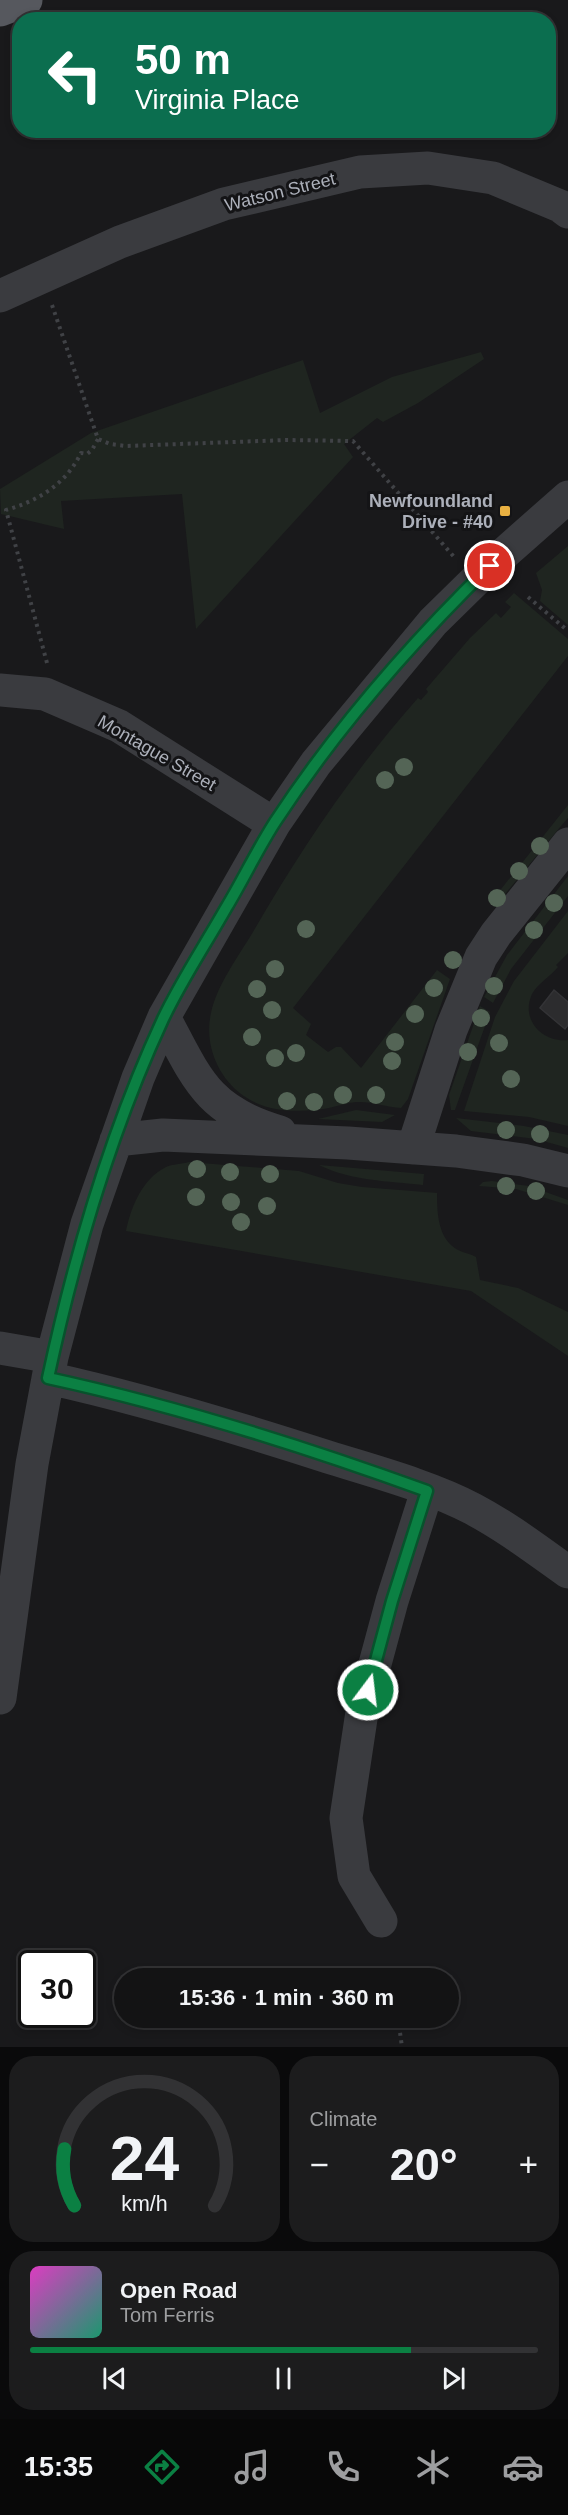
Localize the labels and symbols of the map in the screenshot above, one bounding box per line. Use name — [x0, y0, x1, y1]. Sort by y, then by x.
street label: Watson Street — [223, 169, 337, 215]
place label: Newfoundland Drive - #40 — [369, 491, 493, 532]
marker: Newfoundland Drive - #40 — [498, 504, 512, 518]
pin — [464, 540, 515, 591]
street label: Montague Street — [94, 711, 220, 795]
position arrow — [336, 1658, 400, 1722]
speed limit sign: 30 — [18, 1950, 96, 2028]

